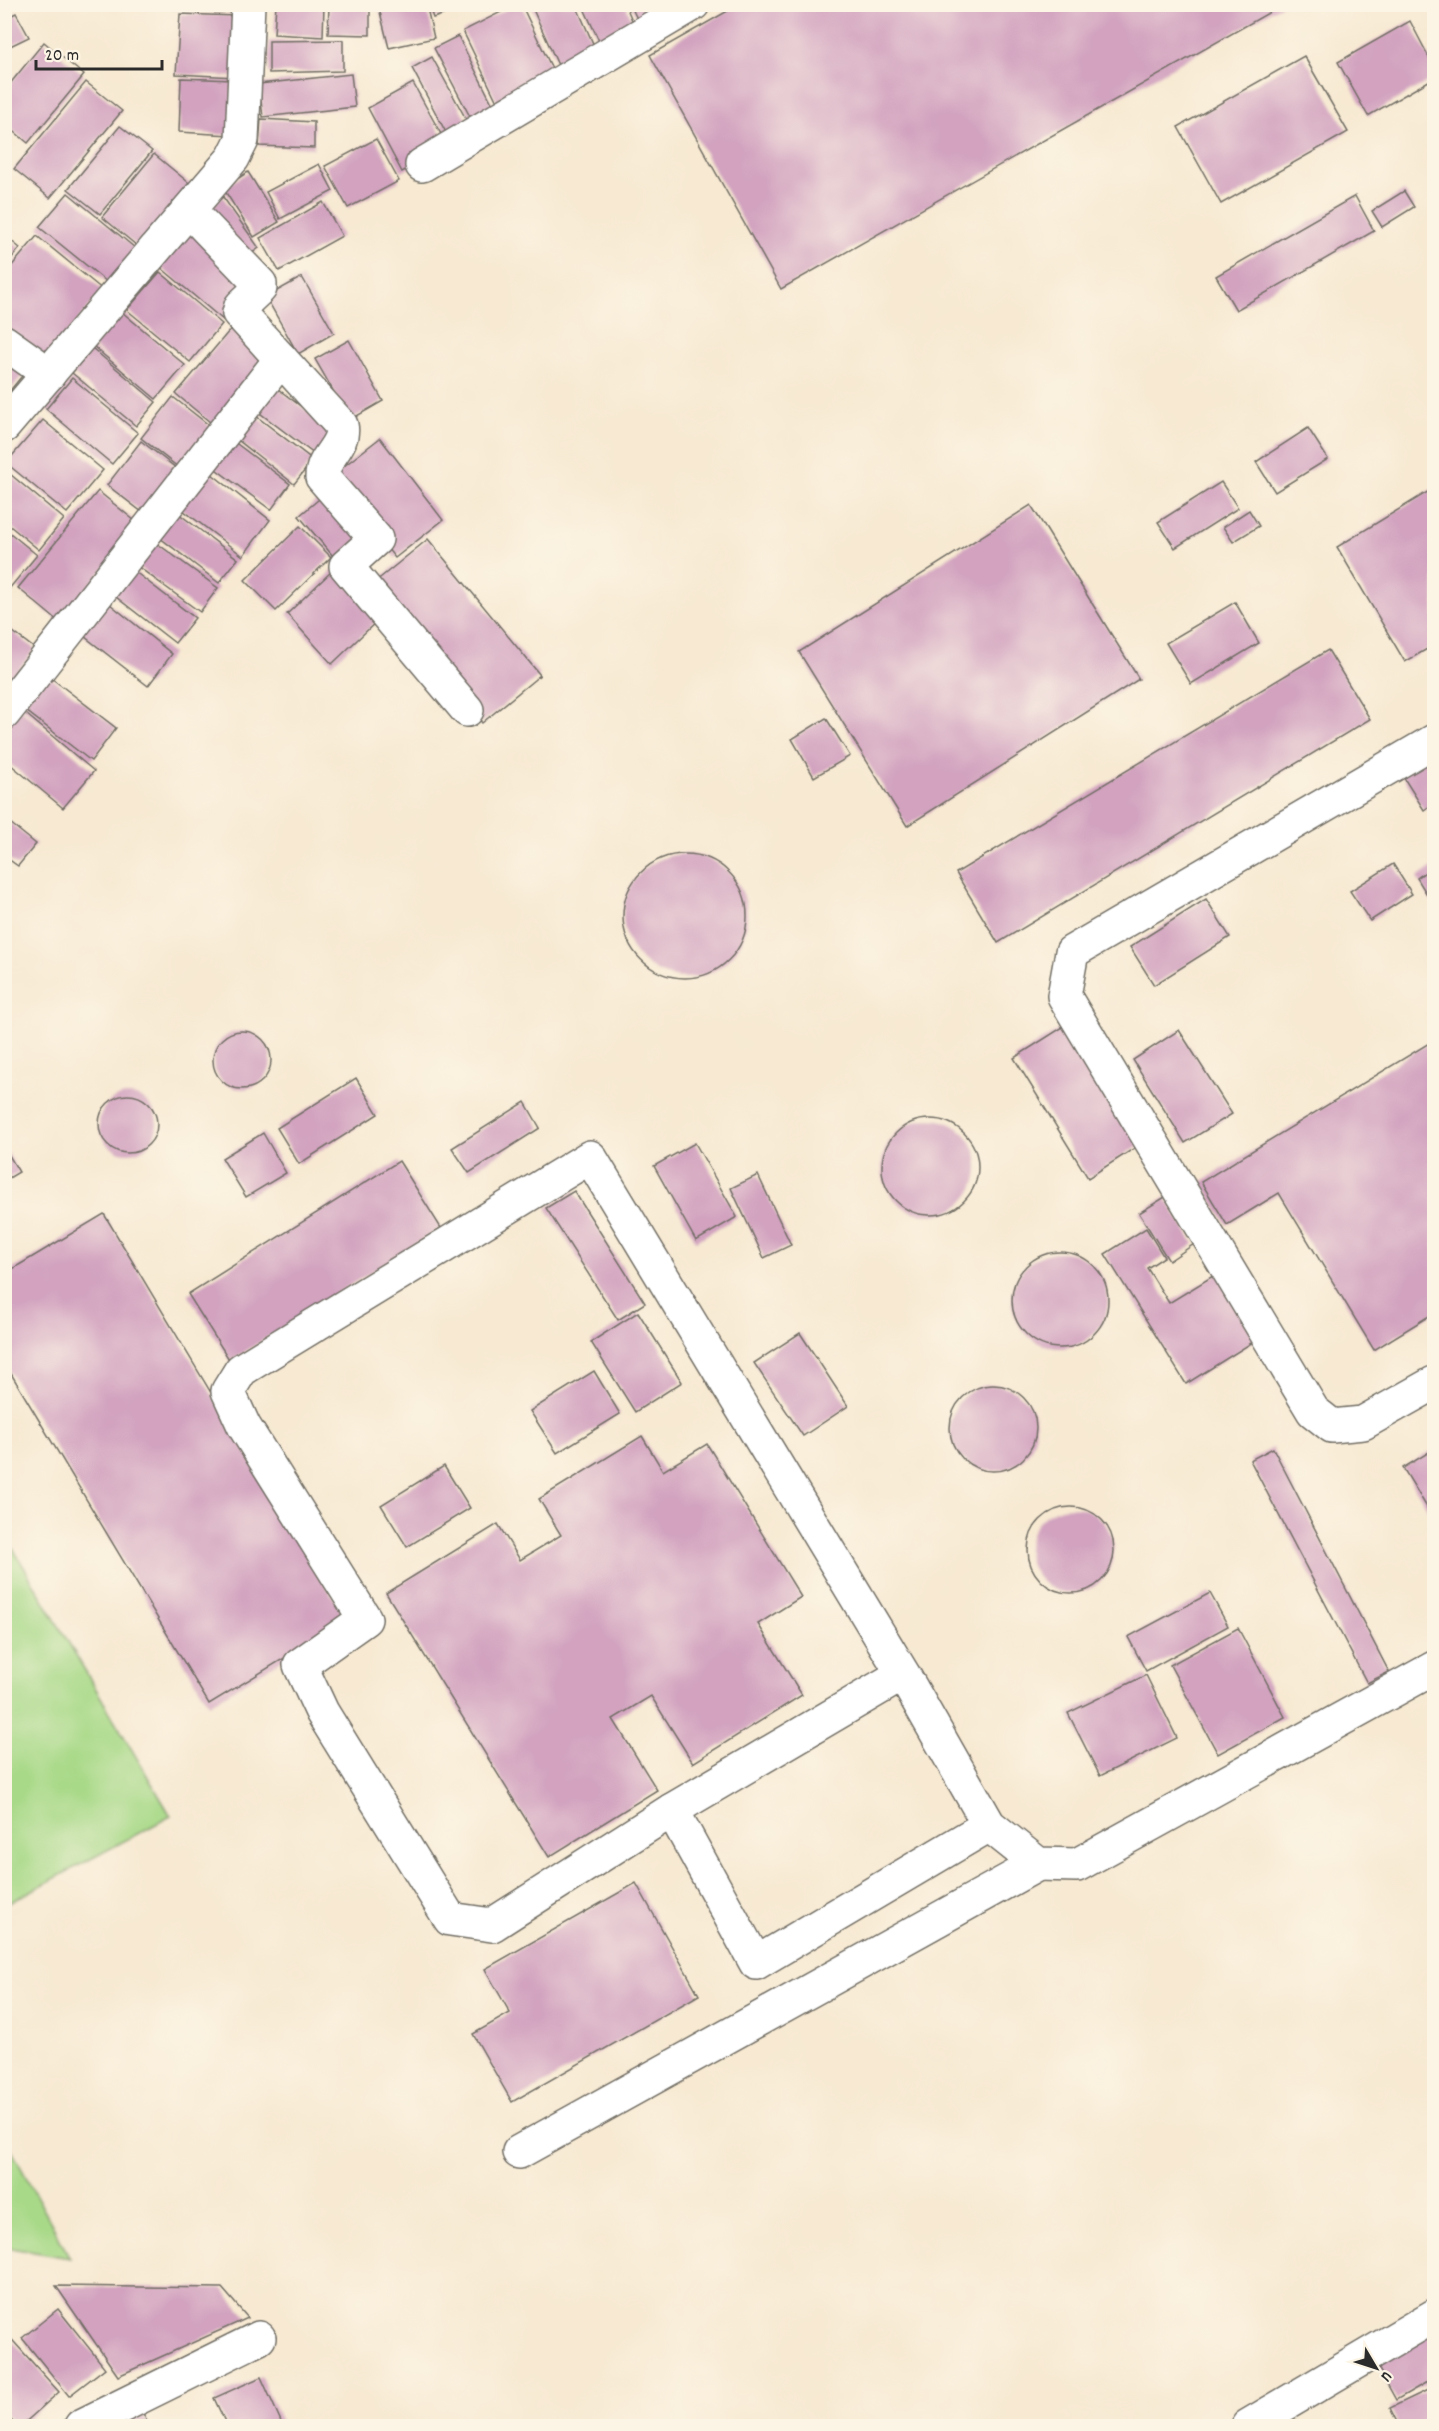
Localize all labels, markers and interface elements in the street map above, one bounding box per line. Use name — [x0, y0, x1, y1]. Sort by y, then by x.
scale bar — [36, 33, 162, 71]
text: 20 m — [45, 44, 79, 69]
north arrow — [1346, 2338, 1406, 2398]
text: U — [1374, 2366, 1397, 2386]

